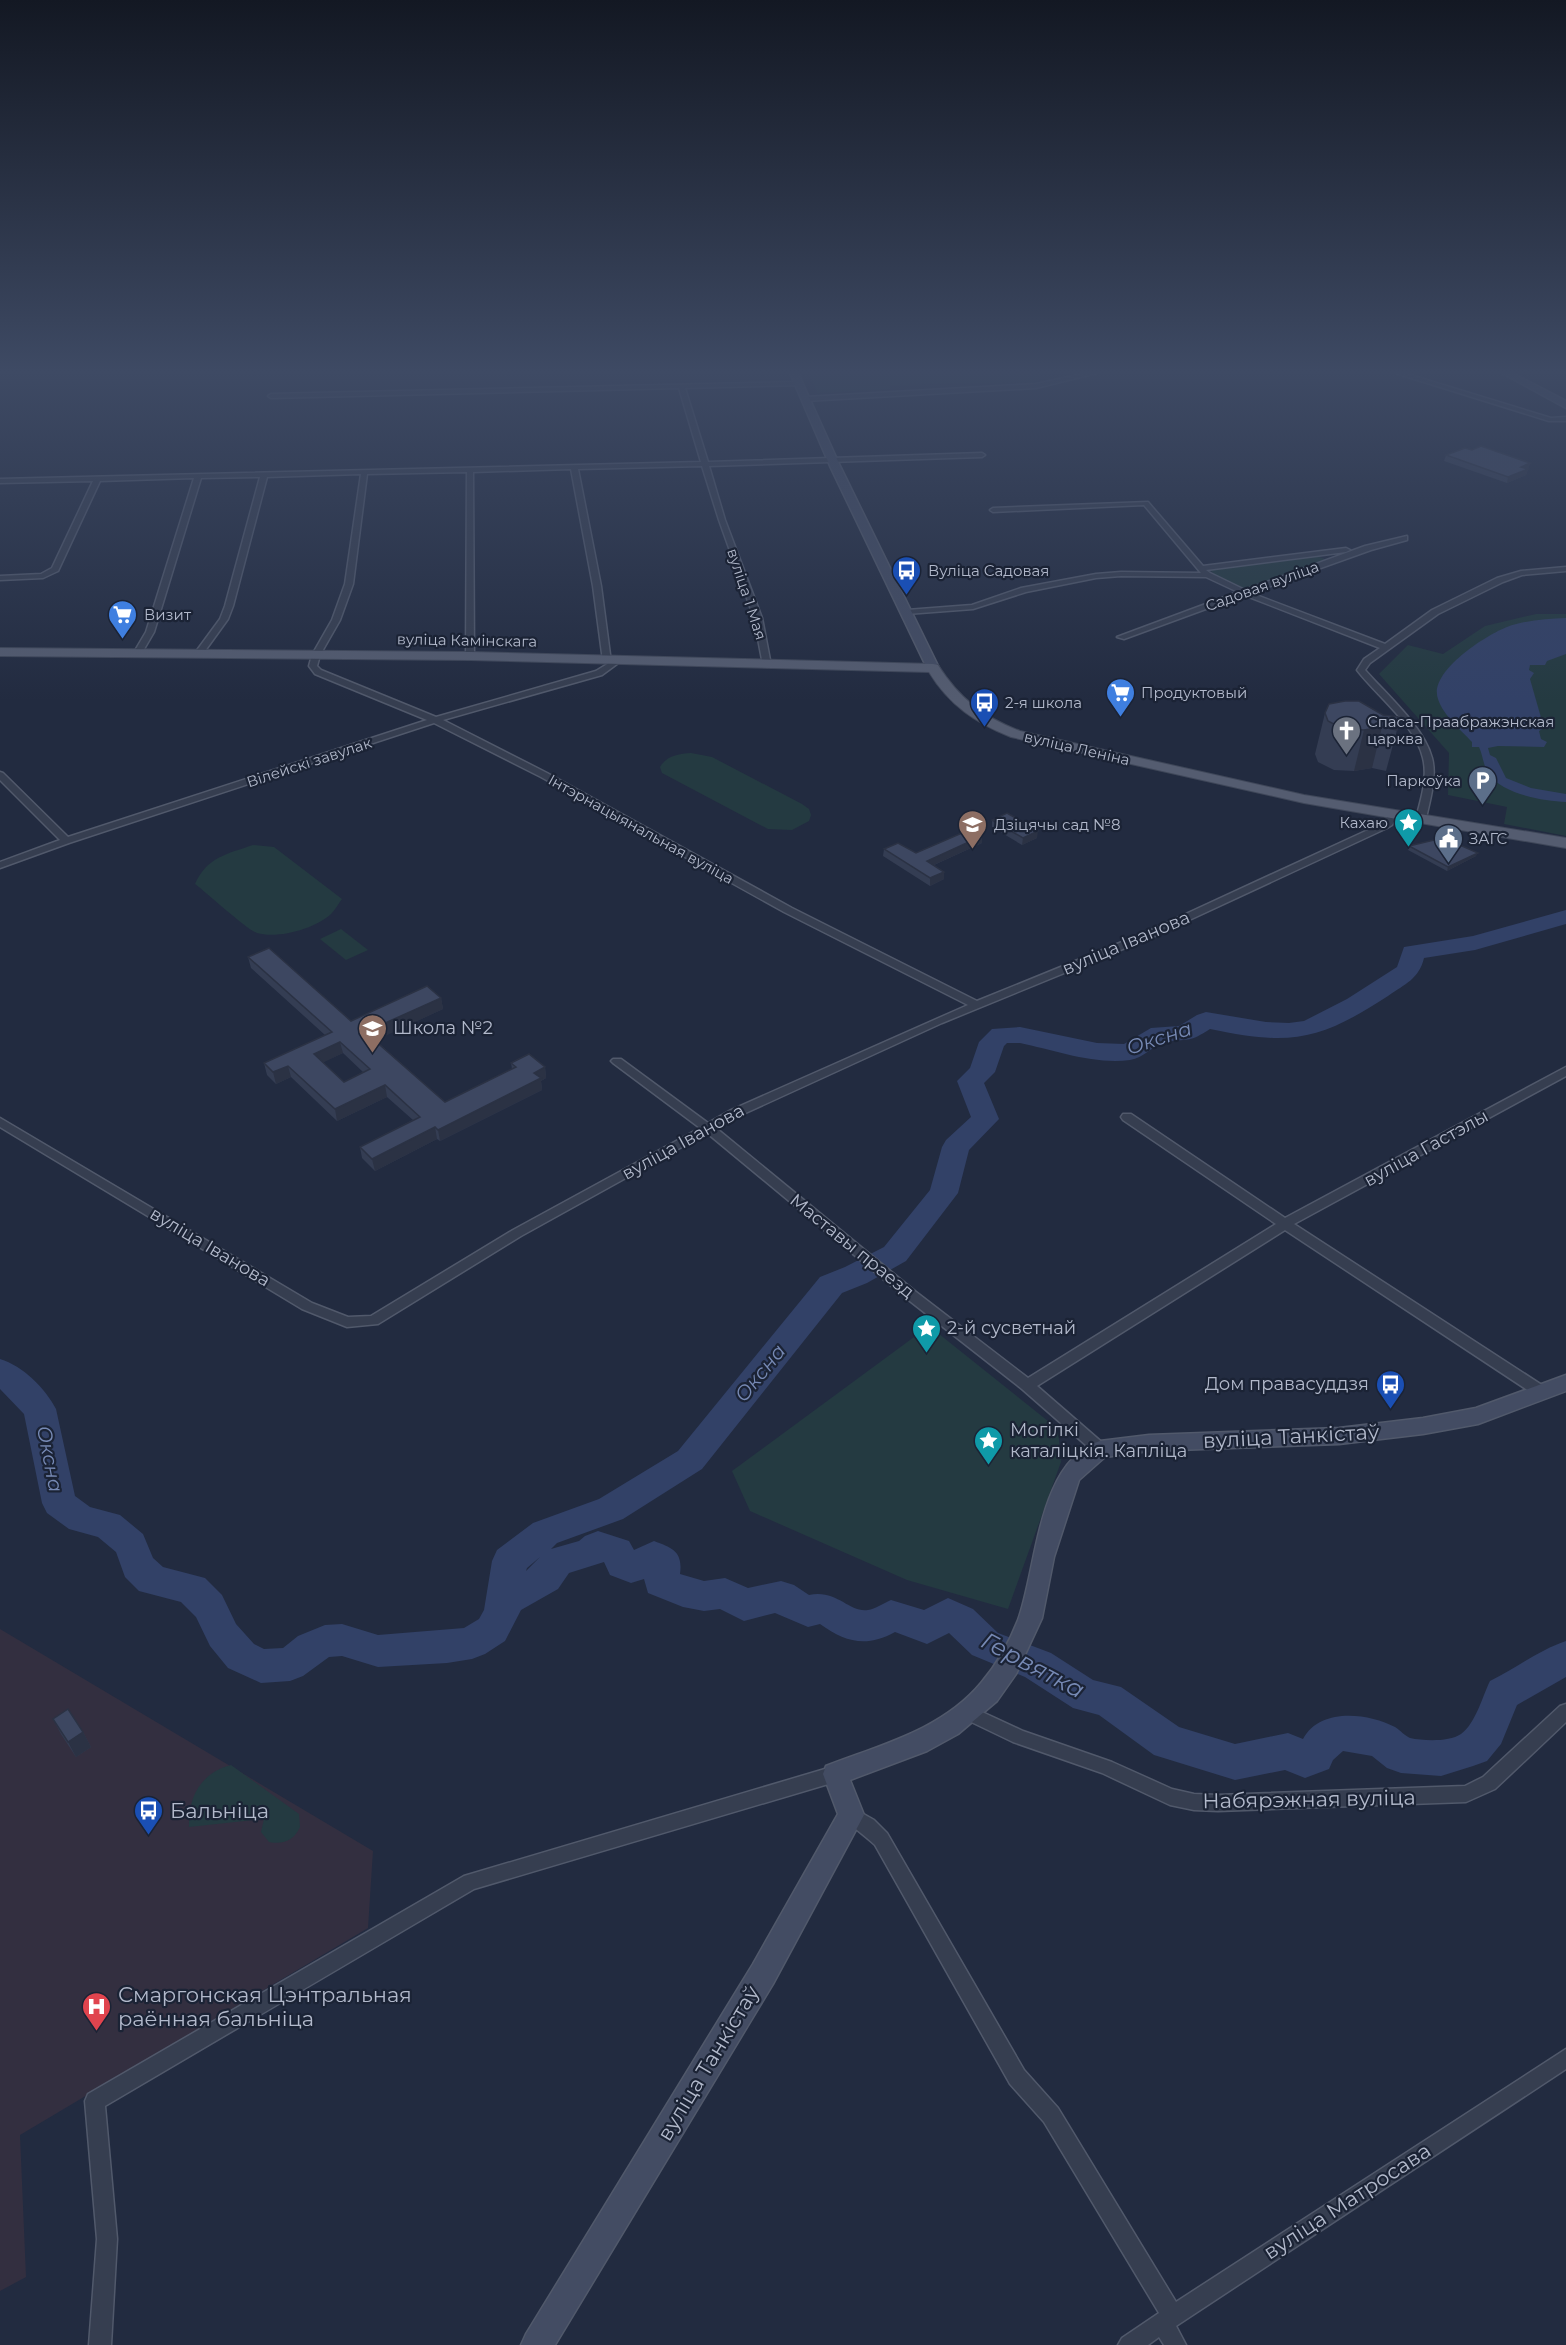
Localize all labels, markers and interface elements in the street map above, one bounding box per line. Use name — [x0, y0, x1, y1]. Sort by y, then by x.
street label: вуліца 1 Мая — [723, 546, 771, 642]
bus stop icon: Вуліца Садовая — [891, 554, 923, 596]
street label: Садовая вуліца — [1203, 557, 1321, 615]
place label: Вуліца Садовая — [928, 561, 1049, 580]
supermarket icon: Визит — [107, 598, 139, 640]
place label: Визит — [144, 605, 192, 624]
street label: вуліца Камінскага — [397, 629, 537, 651]
supermarket icon: Продуктовый — [1104, 676, 1136, 718]
place label: Продуктовый — [1141, 683, 1247, 702]
bus stop icon: 2-я школа — [968, 686, 1000, 728]
place label: 2-я школа — [1005, 693, 1082, 712]
place label: Спаса-Праабражэнская царква — [1367, 712, 1554, 748]
church icon: Спаса-Праабражэнская царква — [1330, 714, 1362, 756]
street label: вуліца Леніна — [1022, 727, 1132, 769]
street label: Вілейскі завулак — [244, 733, 374, 791]
parking icon: Паркоўка — [1466, 764, 1498, 806]
street label: Інтэрнацыянальная вуліца — [545, 770, 737, 888]
place label: Паркоўка — [1386, 771, 1461, 790]
place icon: Кахаю — [1393, 806, 1425, 848]
school or university icon: Дзіцячы сад №8 — [957, 808, 989, 850]
place label: Кахаю — [1340, 813, 1388, 832]
place label: Дзіцячы сад №8 — [994, 815, 1121, 834]
public building icon: ЗАГС — [1432, 822, 1464, 864]
place label: ЗАГС — [1469, 829, 1508, 848]
street label: вуліца Іванова — [1059, 906, 1193, 980]
school or university icon: Школа №2 — [356, 1012, 388, 1054]
water label: Оксна — [1123, 1016, 1195, 1060]
place label: Школа №2 — [393, 1017, 493, 1039]
street label: вуліца Іванова — [618, 1099, 748, 1185]
street label: вуліца Гастэлы — [1360, 1105, 1492, 1191]
street label: Маставы праезд — [785, 1189, 919, 1303]
street label: вуліца Іванова — [146, 1202, 274, 1292]
place icon: 2-й сусветнай — [910, 1312, 942, 1354]
place label: 2-й сусветнай — [947, 1317, 1076, 1339]
water label: Оксна — [730, 1339, 790, 1407]
bus stop icon: Дом правасуддзя — [1374, 1368, 1406, 1410]
place label: Дом правасуддзя — [1205, 1373, 1369, 1395]
place label: Могілкі каталіцкія. Капліца — [1010, 1419, 1187, 1462]
street label: вуліца Танкістаў — [1202, 1419, 1380, 1453]
water label: Оксна — [32, 1424, 68, 1494]
place icon: Могілкі каталіцкія. Капліца — [973, 1424, 1005, 1466]
water label: Гервятка — [976, 1626, 1090, 1704]
street label: Набярэжная вуліца — [1202, 1785, 1416, 1813]
bus stop icon: Бальніца — [133, 1794, 165, 1836]
place label: Бальніца — [170, 1798, 269, 1823]
street label: вуліца Танкістаў — [652, 1981, 764, 2145]
place label: Смаргонская Цэнтральная раённая бальніца — [118, 1982, 412, 2031]
hospital icon: Смаргонская Цэнтральная раённая бальніца — [81, 1990, 113, 2032]
street label: вуліца Матросава — [1259, 2138, 1435, 2264]

